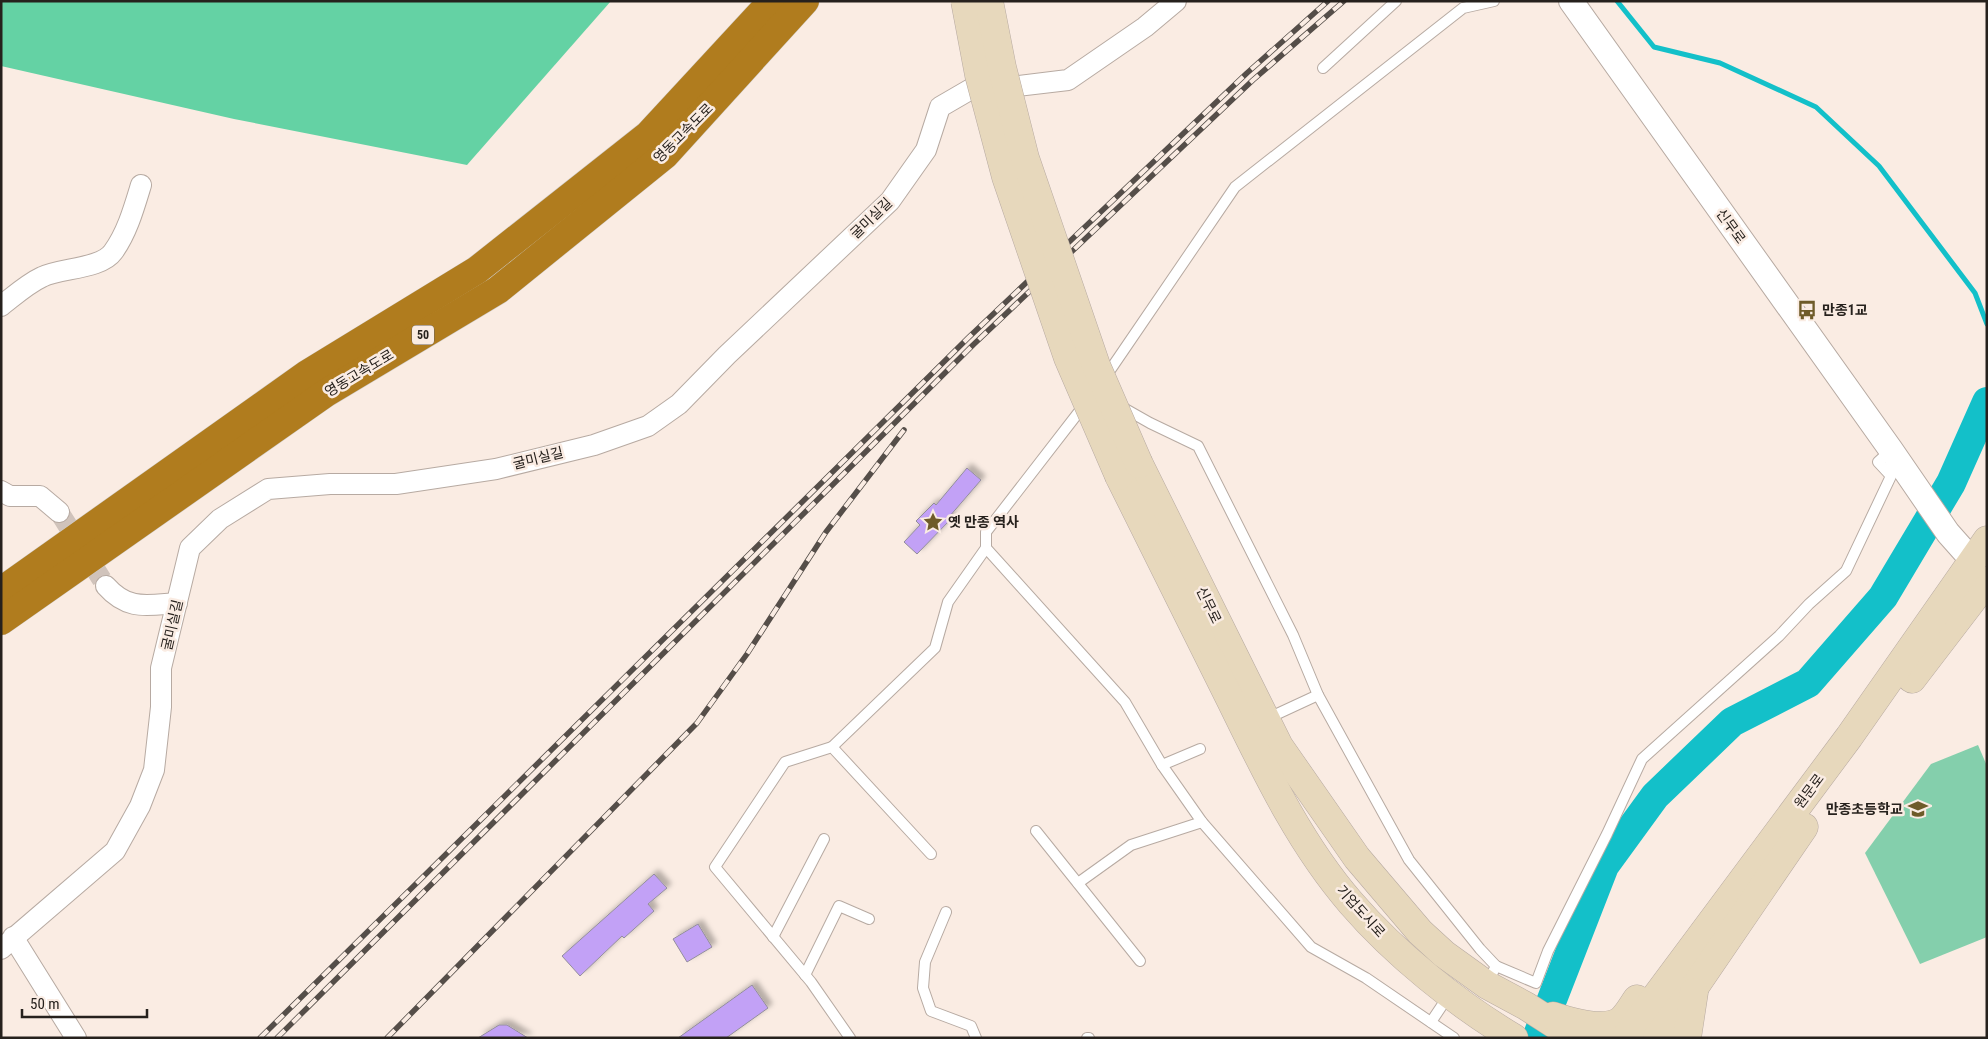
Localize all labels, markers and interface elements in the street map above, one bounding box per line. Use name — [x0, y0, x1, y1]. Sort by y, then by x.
street label: 영동고속도로 — [650, 100, 716, 166]
street label: 굴미실길 — [847, 194, 895, 242]
street label: 신무로 — [1713, 206, 1749, 246]
bus stop icon: 만종1교 — [1796, 299, 1818, 321]
place label: 만종1교 — [1822, 302, 1868, 318]
road number: 50 — [412, 326, 434, 344]
street label: 영동고속도로 — [322, 346, 396, 400]
street label: 굴미실길 — [511, 444, 565, 472]
place icon: 옛 만종 역사 — [922, 511, 944, 533]
place label: 옛 만종 역사 — [948, 514, 1019, 530]
street label: 신무로 — [1193, 584, 1225, 626]
street label: 굴미실길 — [158, 598, 186, 652]
street label: 원문로 — [1791, 771, 1827, 811]
school or university icon: 만종초등학교 — [1907, 798, 1929, 820]
place label: 만종초등학교 — [1826, 801, 1903, 817]
street label: 기업도시로 — [1334, 882, 1389, 940]
scale bar — [22, 986, 148, 1018]
text: 50 m — [30, 995, 60, 1013]

